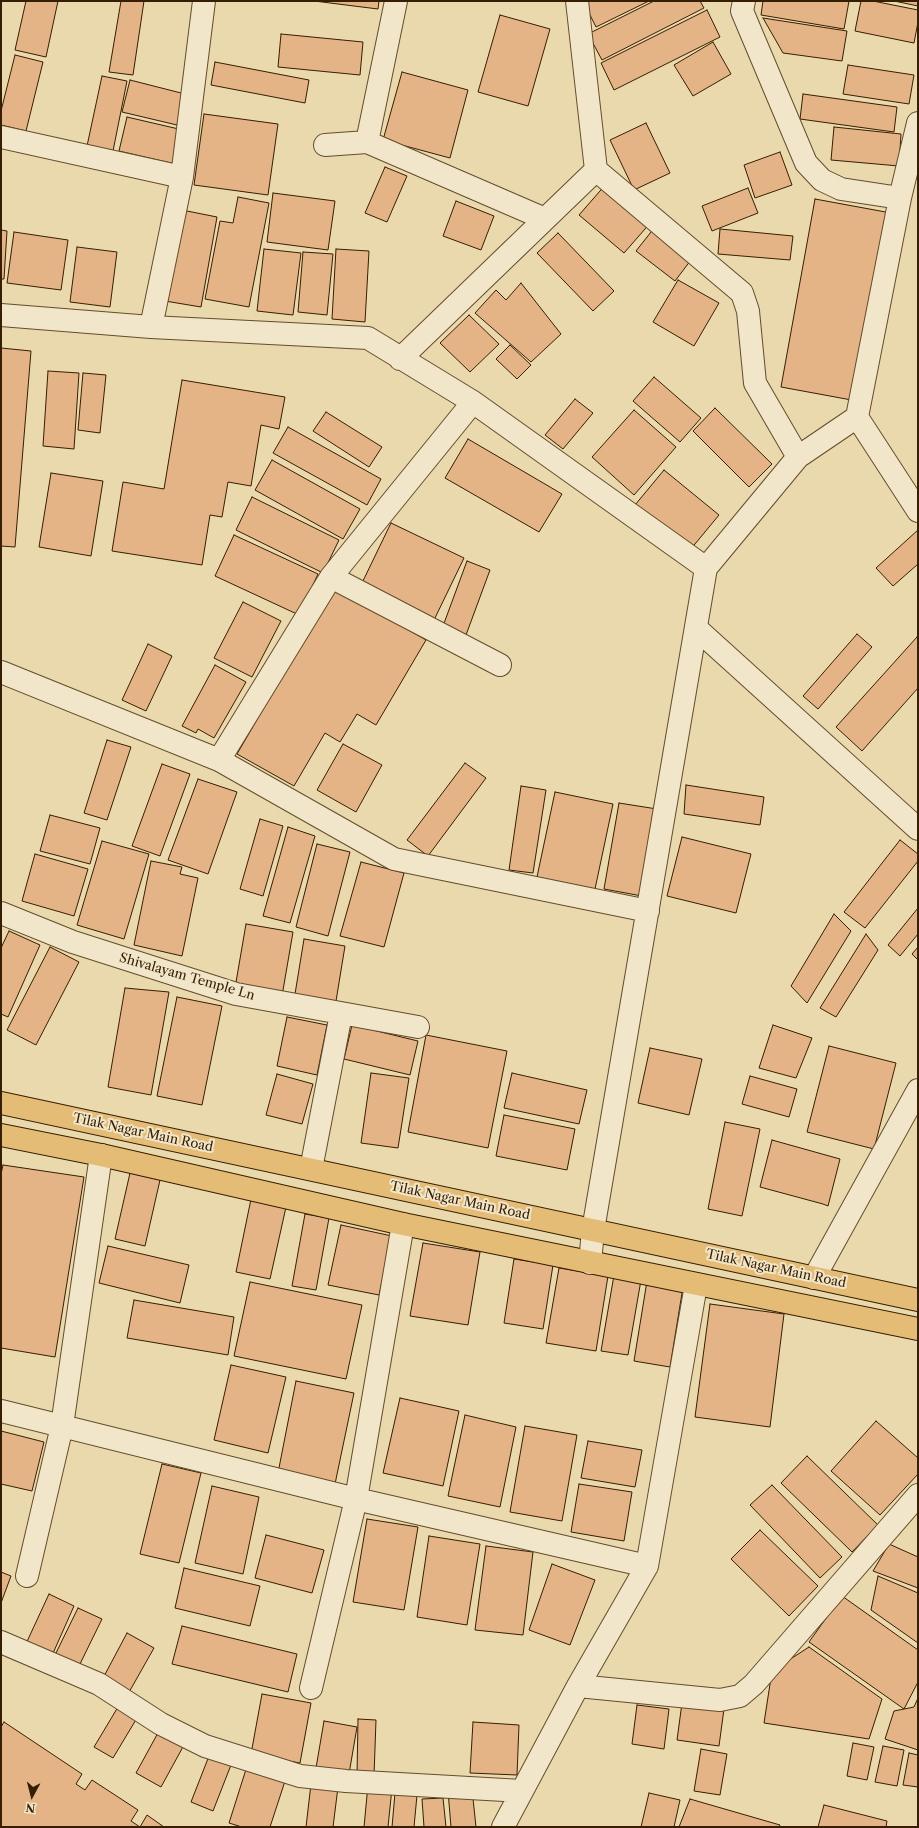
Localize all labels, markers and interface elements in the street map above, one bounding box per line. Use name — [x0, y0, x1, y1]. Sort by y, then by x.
street label: Shivalayam Temple Ln — [118, 950, 256, 1004]
street label: Tilak Nagar Main Road — [72, 1111, 214, 1155]
street label: Tilak Nagar Main Road — [389, 1179, 531, 1223]
street label: Tilak Nagar Main Road — [705, 1247, 847, 1291]
north arrow — [12, 1776, 52, 1816]
text: N — [25, 1800, 36, 1815]

